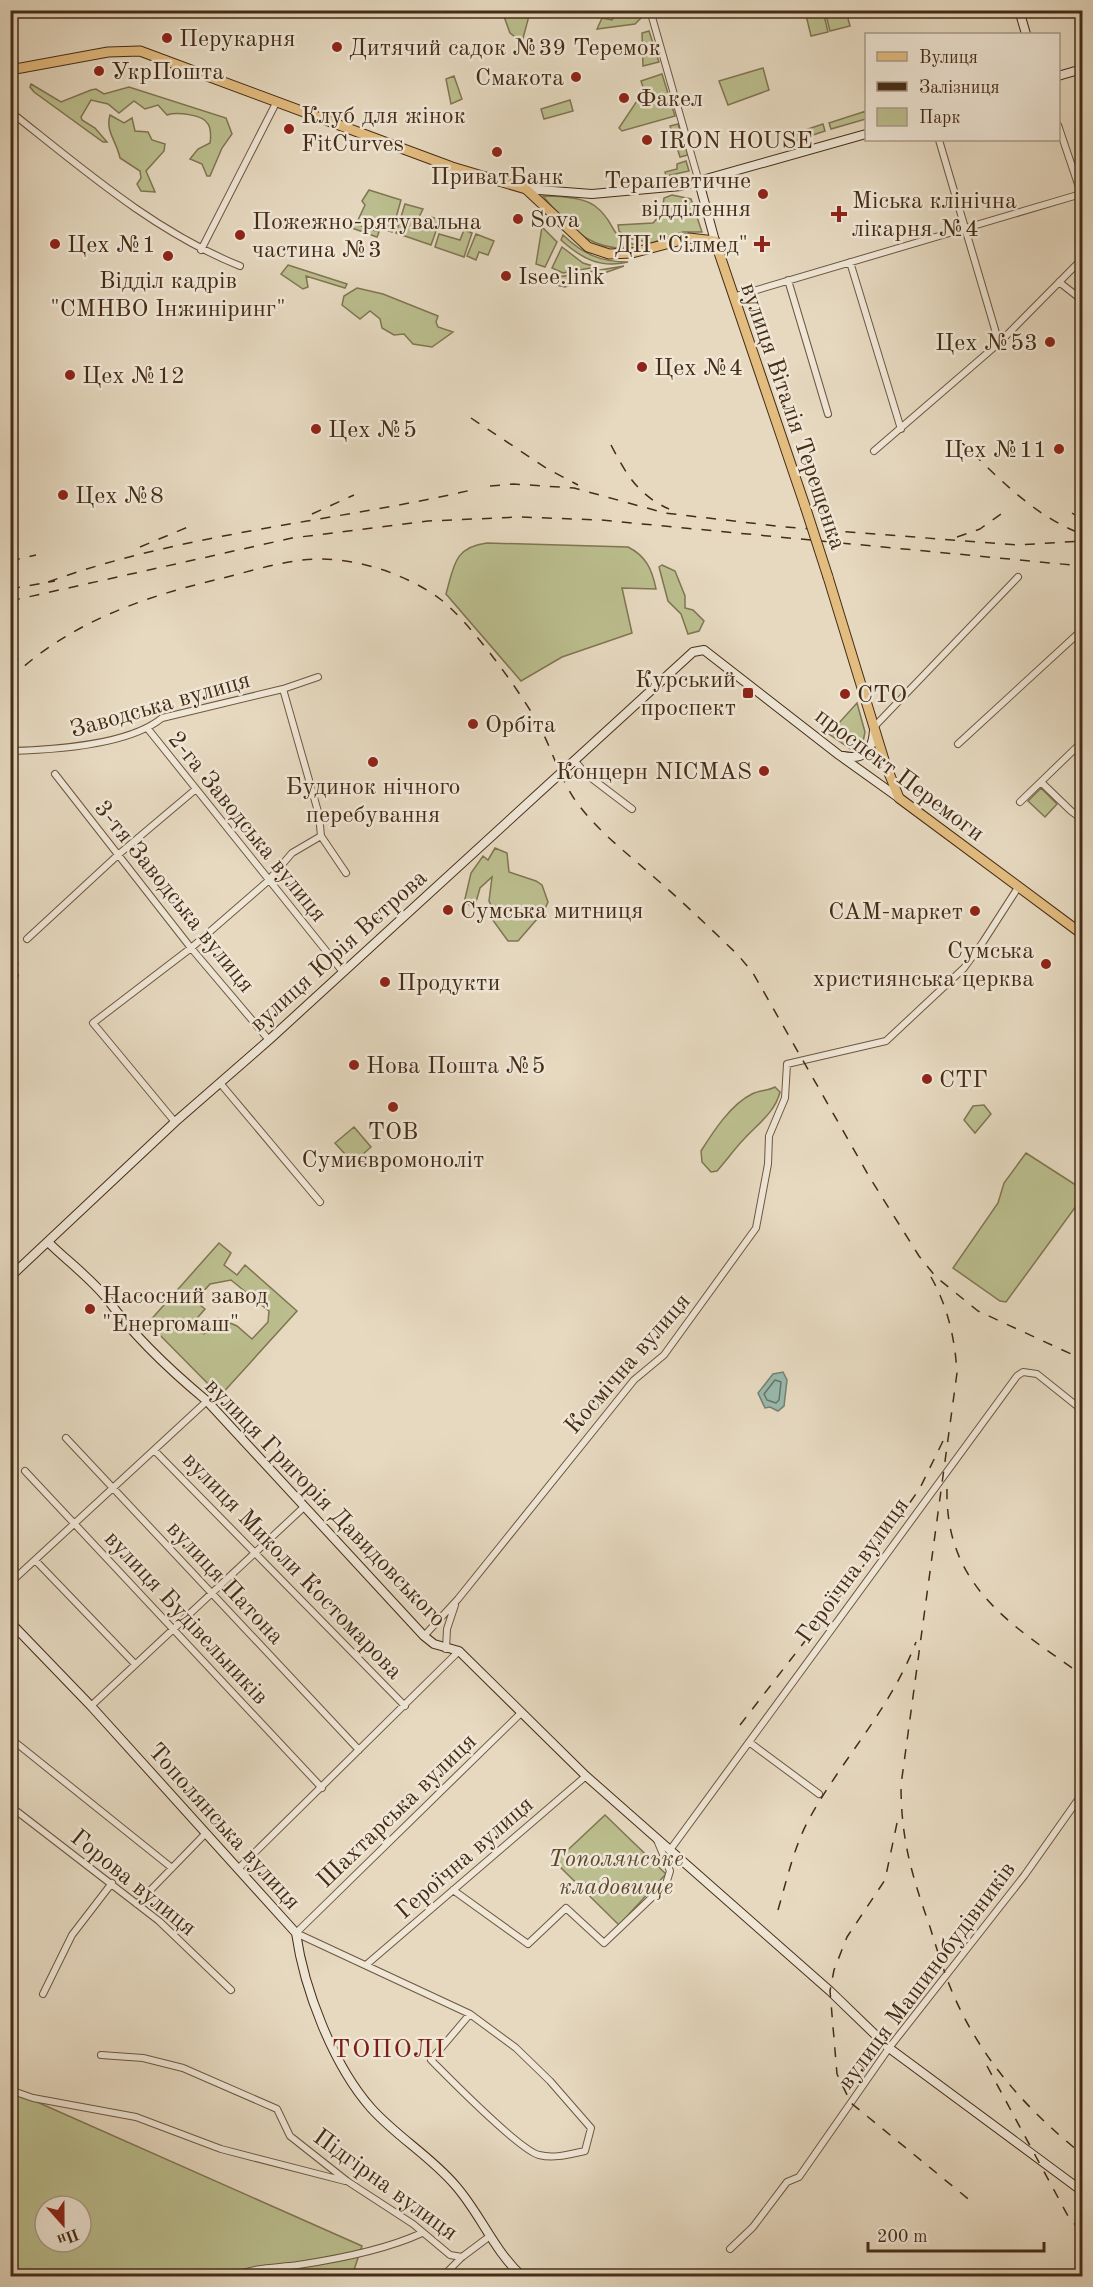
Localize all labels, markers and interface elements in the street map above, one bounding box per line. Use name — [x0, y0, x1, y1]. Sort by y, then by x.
place label: Перукарня — [179, 28, 296, 52]
marker: Перукарня — [160, 31, 174, 45]
legend — [865, 33, 1060, 141]
place label: Дитячий садок №39 Теремок — [349, 37, 661, 61]
marker: Дитячий садок №39 Теремок — [330, 40, 344, 54]
text: Вулиця — [919, 49, 978, 67]
place label: УкрПошта — [111, 61, 224, 85]
marker: УкрПошта — [92, 64, 106, 78]
place label: Смакота — [475, 67, 564, 91]
marker: Смакота — [569, 70, 583, 84]
text: Залізниця — [919, 79, 1000, 97]
place label: Факел — [636, 88, 703, 112]
marker: Факел — [617, 91, 631, 105]
place label: Клуб для жінок FitCurves — [301, 105, 466, 157]
text: Парк — [919, 109, 960, 127]
marker: Клуб для жінок FitCurves — [282, 122, 296, 136]
place label: IRON HOUSE — [659, 130, 813, 154]
marker: IRON HOUSE — [640, 133, 654, 147]
marker: ПриватБанк — [490, 145, 504, 159]
place label: ПриватБанк — [430, 166, 564, 190]
place label: Терапевтичне відділення — [604, 170, 751, 222]
marker: Терапевтичне відділення — [756, 187, 770, 201]
place label: Міська клінічна лікарня №4 — [852, 190, 1017, 242]
marker: Міська клінічна лікарня №4 — [830, 205, 848, 223]
place label: Sova — [530, 209, 580, 233]
place label: Пожежно-рятувальна частина №3 — [252, 211, 482, 263]
marker: Sova — [511, 212, 525, 226]
marker: Пожежно-рятувальна частина №3 — [233, 228, 247, 242]
place label: Цех №1 — [67, 234, 156, 258]
place label: ДП "Сілмед" — [614, 234, 748, 258]
marker: ДП "Сілмед" — [753, 235, 771, 253]
marker: Цех №1 — [48, 237, 62, 251]
marker: Відділ кадрів "СМНВО Інжиніринг" — [161, 249, 175, 263]
place label: Isee.link — [518, 266, 605, 290]
marker: Isee.link — [499, 269, 513, 283]
place label: Відділ кадрів "СМНВО Інжиніринг" — [50, 270, 286, 322]
street label: вулиця Віталія Терещенка — [735, 280, 849, 553]
place label: Цех №53 — [935, 332, 1038, 356]
marker: Цех №53 — [1043, 335, 1057, 349]
place label: Цех №4 — [654, 357, 743, 381]
marker: Цех №4 — [635, 360, 649, 374]
place label: Цех №12 — [82, 365, 185, 389]
marker: Цех №12 — [63, 368, 77, 382]
place label: Цех №5 — [328, 419, 417, 443]
marker: Цех №5 — [309, 422, 323, 436]
place label: Цех №11 — [944, 439, 1047, 463]
marker: Цех №11 — [1052, 442, 1066, 456]
place label: Цех №8 — [75, 485, 164, 509]
marker: Цех №8 — [56, 488, 70, 502]
street label: Заводська вулиця — [68, 669, 253, 743]
place label: Курський проспект — [635, 669, 736, 721]
place label: СТО — [857, 684, 907, 708]
marker: Курський проспект — [741, 686, 755, 700]
marker: СТО — [838, 687, 852, 701]
street label: проспект Перемоги — [810, 704, 988, 847]
place label: Орбіта — [485, 714, 556, 738]
marker: Орбіта — [466, 717, 480, 731]
street label: 2-га Заводська вулиця — [163, 728, 330, 927]
marker: Будинок нічного перебування — [366, 755, 380, 769]
place label: Концерн NICMAS — [556, 761, 752, 785]
marker: Концерн NICMAS — [757, 764, 771, 778]
place label: Будинок нічного перебування — [286, 776, 460, 828]
street label: 3-тя Заводська вулиця — [89, 797, 258, 998]
street label: вулиця Юрія Вєтрова — [246, 866, 432, 1037]
place label: Сумська митниця — [460, 900, 643, 924]
place label: САМ-маркет — [828, 901, 963, 925]
marker: Сумська митниця — [441, 903, 455, 917]
marker: САМ-маркет — [968, 904, 982, 918]
place label: Сумська християнська церква — [813, 940, 1034, 992]
marker: Сумська християнська церква — [1039, 957, 1053, 971]
place label: Продукти — [397, 972, 500, 996]
marker: Продукти — [378, 975, 392, 989]
place label: Нова Пошта №5 — [366, 1055, 545, 1079]
marker: Нова Пошта №5 — [347, 1058, 361, 1072]
place label: СТГ — [939, 1069, 988, 1093]
marker: СТГ — [920, 1072, 934, 1086]
marker: ТОВ Сумиєвромоноліт — [386, 1100, 400, 1114]
place label: ТОВ Сумиєвромоноліт — [302, 1121, 484, 1173]
place label: Насосний завод "Енергомаш" — [102, 1285, 268, 1337]
street label: Космічна вулиця — [561, 1289, 696, 1439]
marker: Насосний завод "Енергомаш" — [83, 1302, 97, 1316]
street label: вулиця Григорія Давидовського — [200, 1375, 450, 1632]
street label: вулиця Миколи Костомарова — [177, 1448, 406, 1685]
street label: Героїчна вулиця — [793, 1494, 914, 1648]
street label: вулиця Патона — [161, 1517, 288, 1650]
street label: вулиця Будівельників — [99, 1527, 272, 1710]
street label: Шахтарська вулиця — [313, 1730, 482, 1893]
street label: Тополянська вулиця — [143, 1740, 304, 1915]
street label: Героїчна вулиця — [392, 1793, 539, 1924]
street label: Горова вулиця — [65, 1826, 200, 1941]
park label: Тополянське кладовище — [548, 1848, 684, 1900]
street label: вулиця Машинобудівників — [834, 1858, 1021, 2094]
district label: ТОПОЛІ — [332, 2037, 446, 2063]
street label: Підгірна вулиця — [308, 2125, 461, 2246]
north arrow — [33, 2194, 93, 2254]
scale bar — [868, 2215, 1044, 2253]
text: Пн — [54, 2225, 81, 2248]
text: 200 m — [877, 2228, 928, 2246]

